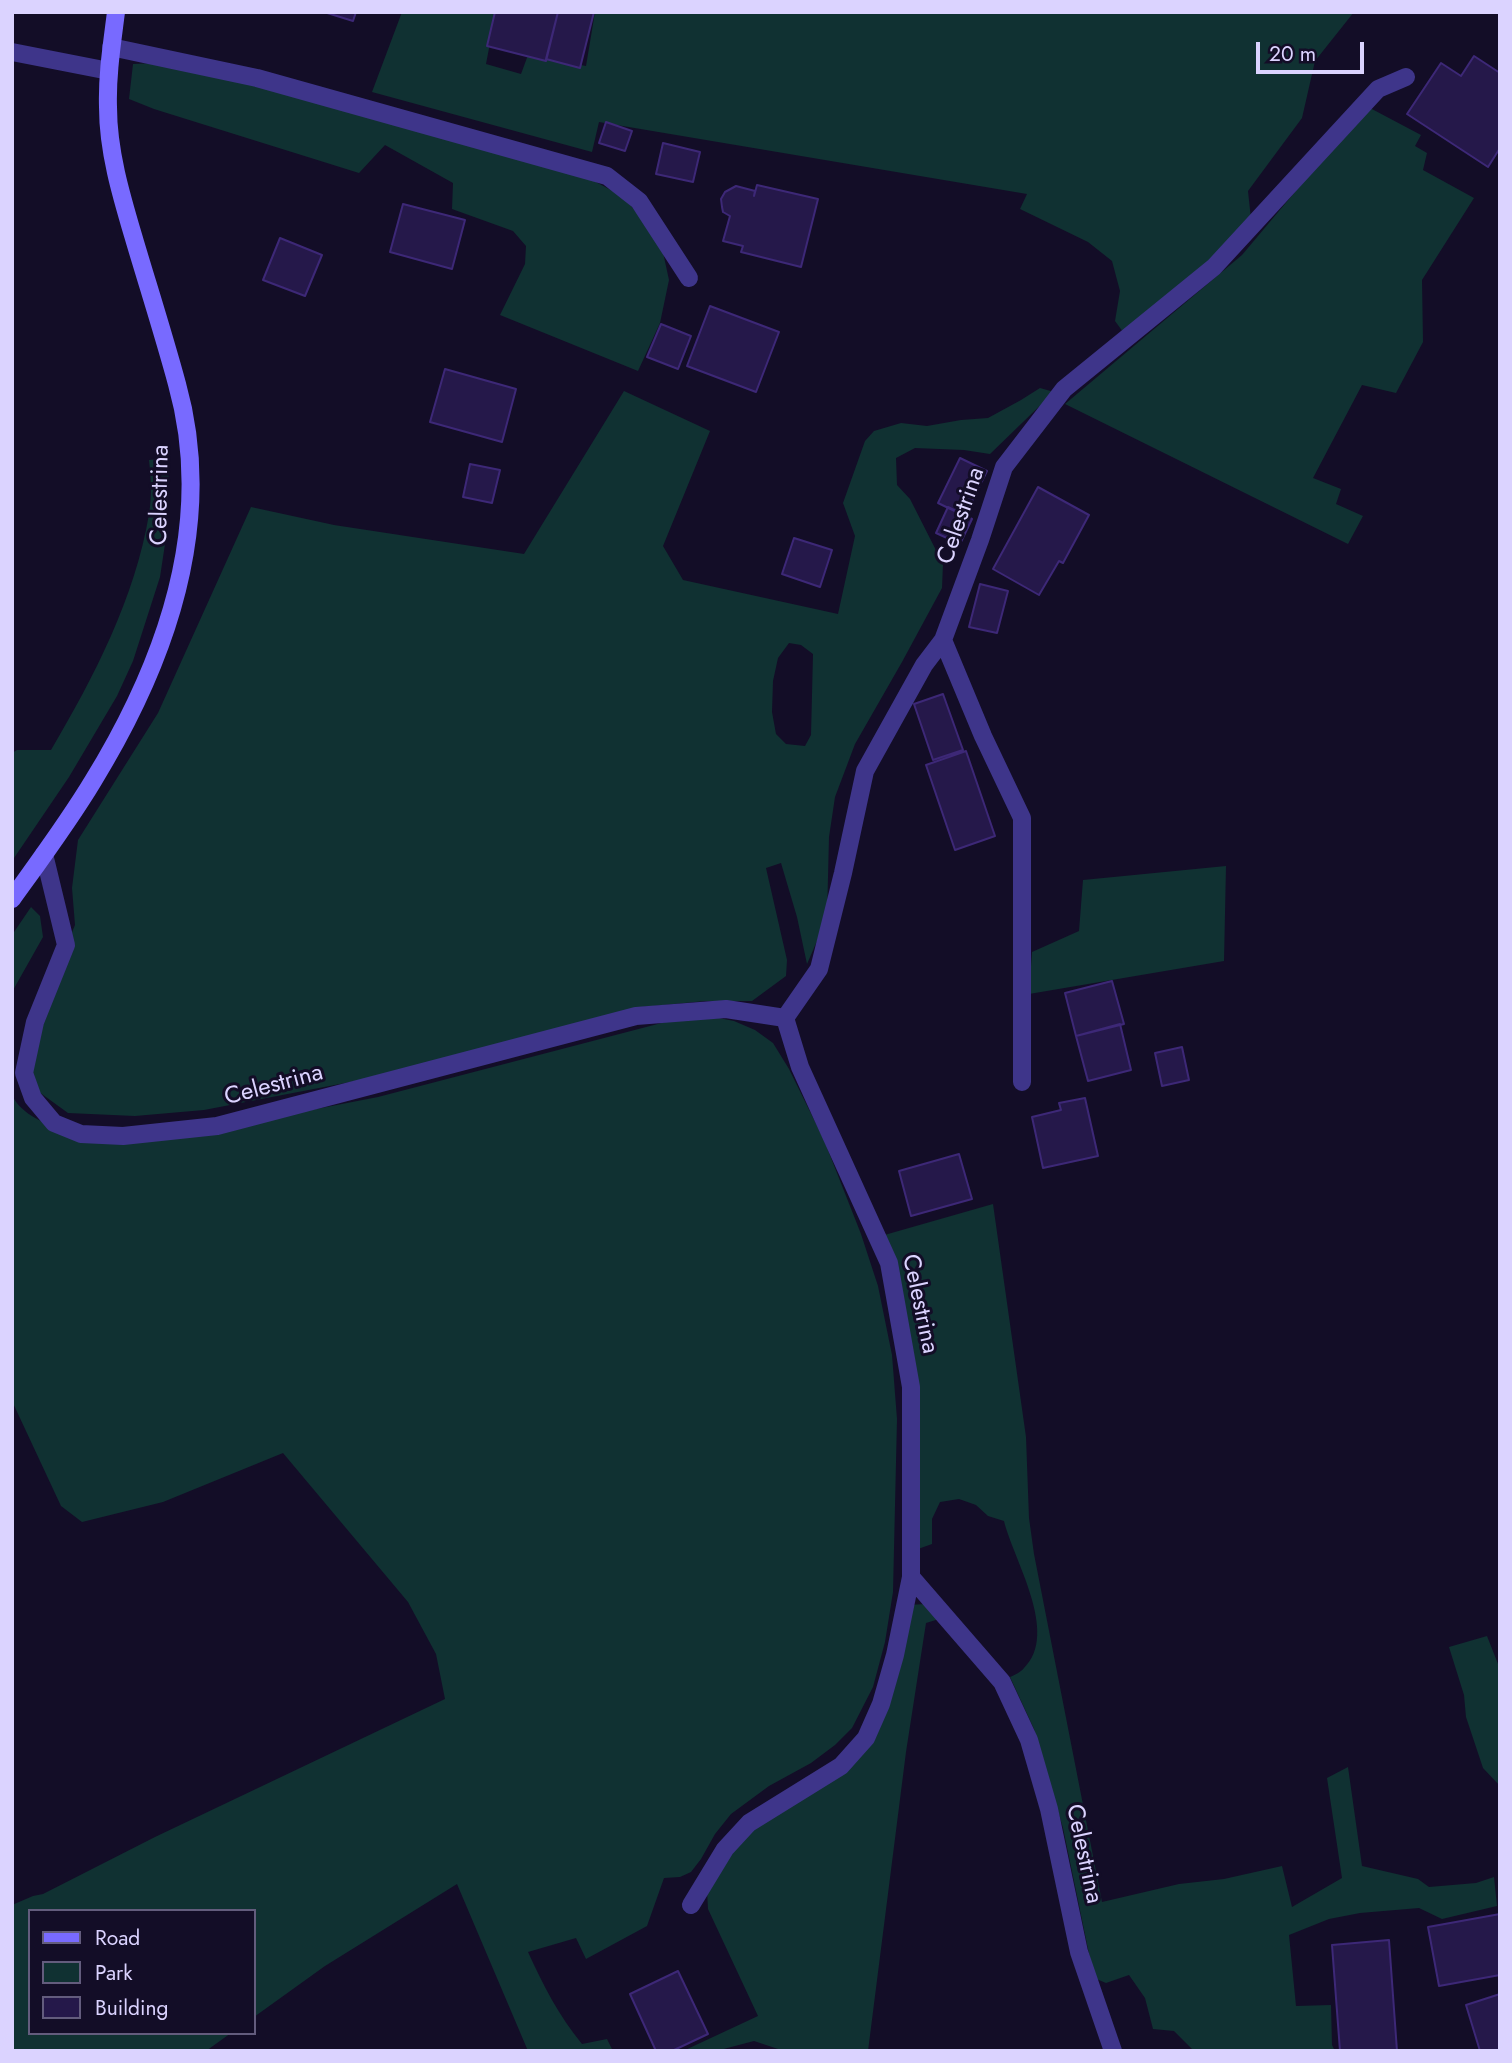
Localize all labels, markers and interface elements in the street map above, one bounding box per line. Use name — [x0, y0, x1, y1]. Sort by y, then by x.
scale bar — [1260, 28, 1368, 72]
text: 20 m — [1269, 39, 1316, 69]
street label: Celestrina — [146, 444, 176, 546]
street label: Celestrina — [932, 464, 992, 568]
street label: Celestrina — [222, 1059, 326, 1113]
street label: Celestrina — [894, 1252, 944, 1356]
street label: Celestrina — [1058, 1802, 1108, 1906]
legend — [28, 1909, 256, 2035]
text: Road — [95, 1923, 140, 1953]
text: Park — [95, 1958, 132, 1988]
text: Building — [95, 1993, 168, 2023]

